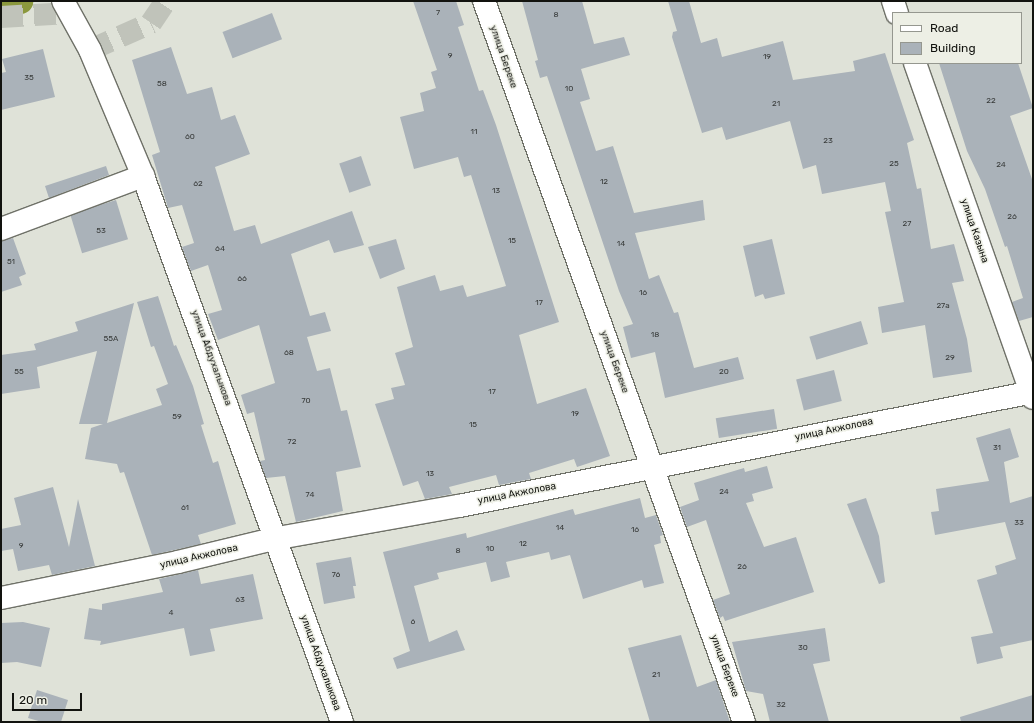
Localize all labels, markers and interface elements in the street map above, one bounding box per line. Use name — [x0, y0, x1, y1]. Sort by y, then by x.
house number: 7 — [436, 8, 440, 18]
house number: 8 — [553, 10, 559, 20]
legend — [892, 12, 1022, 64]
text: Road — [930, 21, 958, 35]
street label: улица Береке — [487, 24, 519, 90]
text: Building — [930, 41, 976, 55]
house number: 9 — [448, 51, 452, 61]
house number: 19 — [763, 52, 771, 62]
house number: 35 — [24, 73, 34, 83]
house number: 58 — [157, 79, 167, 89]
house number: 10 — [565, 84, 573, 94]
house number: 22 — [986, 96, 996, 106]
house number: 21 — [772, 99, 780, 109]
house number: 11 — [471, 127, 477, 137]
house number: 60 — [185, 132, 195, 142]
house number: 23 — [823, 136, 833, 146]
house number: 25 — [889, 159, 899, 169]
house number: 24 — [996, 160, 1006, 170]
house number: 12 — [600, 177, 608, 187]
house number: 62 — [193, 179, 203, 189]
house number: 13 — [492, 186, 500, 196]
street label: улица Казына — [957, 197, 991, 265]
house number: 26 — [1007, 212, 1017, 222]
house number: 27 — [903, 219, 911, 229]
house number: 53 — [96, 226, 106, 236]
house number: 15 — [508, 236, 516, 246]
house number: 14 — [617, 239, 625, 249]
house number: 64 — [215, 244, 225, 254]
house number: 51 — [7, 257, 15, 267]
house number: 66 — [237, 274, 247, 284]
house number: 16 — [639, 288, 647, 298]
house number: 17 — [535, 298, 543, 308]
house number: 27а — [936, 301, 950, 311]
street label: улица Абдухалыкова — [188, 309, 234, 407]
street label: улица Береке — [597, 329, 631, 395]
house number: 18 — [651, 330, 659, 340]
house number: 55А — [104, 334, 118, 344]
house number: 68 — [284, 348, 294, 358]
house number: 29 — [945, 353, 955, 363]
house number: 55 — [14, 367, 24, 377]
house number: 20 — [719, 367, 729, 377]
house number: 17 — [488, 387, 496, 397]
house number: 70 — [301, 396, 311, 406]
house number: 19 — [571, 409, 579, 419]
house number: 59 — [172, 412, 182, 422]
street label: улица Акжолова — [794, 416, 874, 444]
house number: 15 — [469, 420, 477, 430]
house number: 72 — [288, 437, 296, 447]
house number: 31 — [993, 443, 1001, 453]
house number: 13 — [426, 469, 434, 479]
street label: улица Акжолова — [477, 481, 557, 507]
house number: 24 — [719, 487, 729, 497]
house number: 74 — [306, 490, 314, 500]
house number: 61 — [181, 503, 189, 513]
house number: 33 — [1014, 518, 1024, 528]
house number: 14 — [556, 523, 564, 533]
house number: 16 — [631, 525, 639, 535]
house number: 12 — [519, 539, 527, 549]
house number: 9 — [19, 541, 23, 551]
street label: улица Акжолова — [159, 542, 239, 572]
house number: 10 — [486, 544, 494, 554]
house number: 8 — [455, 546, 461, 556]
house number: 26 — [737, 562, 747, 572]
house number: 76 — [332, 570, 340, 580]
house number: 63 — [235, 595, 245, 605]
house number: 4 — [169, 608, 173, 618]
street label: улица Абдухалыкова — [297, 614, 343, 712]
house number: 6 — [411, 617, 415, 627]
street label: улица Береке — [707, 633, 741, 699]
house number: 30 — [798, 643, 808, 653]
house number: 21 — [652, 670, 660, 680]
scale bar — [14, 685, 84, 711]
text: 20 m — [19, 693, 47, 707]
house number: 32 — [776, 700, 786, 710]

